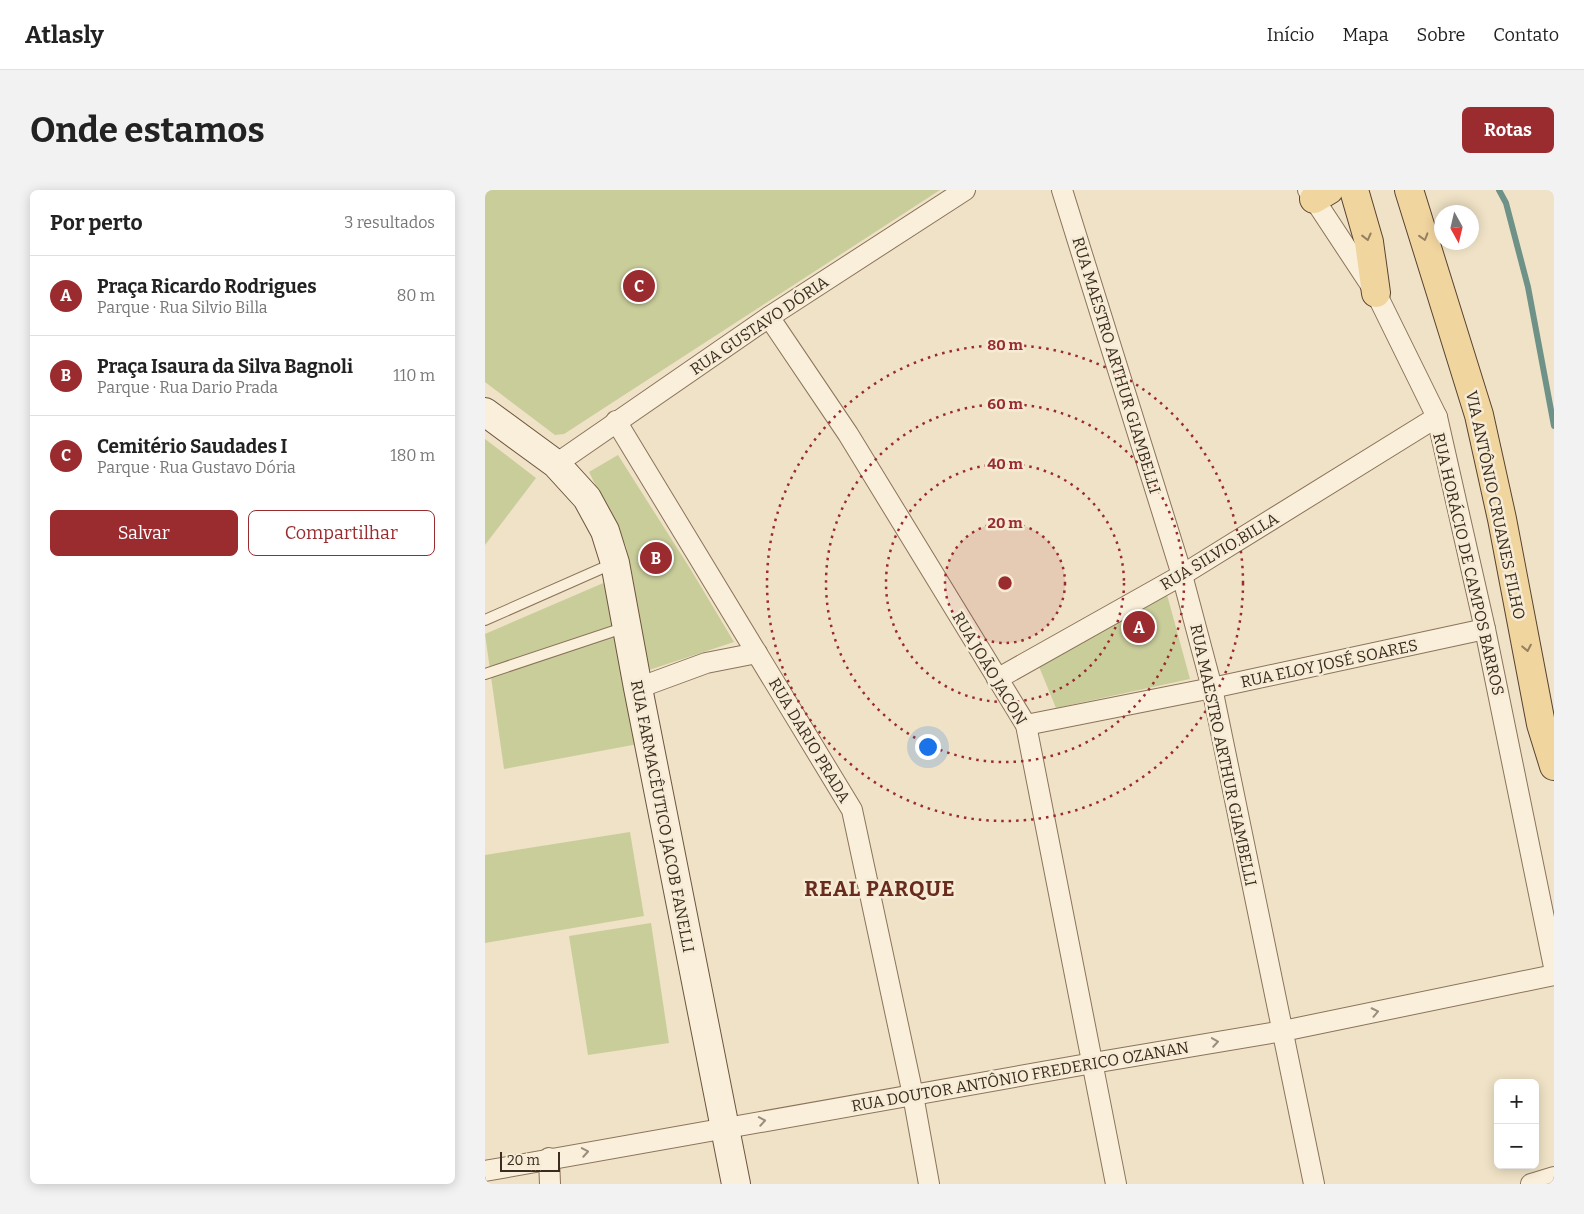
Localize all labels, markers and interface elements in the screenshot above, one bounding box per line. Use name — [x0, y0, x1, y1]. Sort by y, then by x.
text: Atlasly — [25, 21, 104, 49]
text: Início — [1267, 24, 1314, 46]
text: Mapa — [1342, 24, 1389, 46]
text: Sobre — [1417, 24, 1465, 46]
text: Contato — [1493, 24, 1559, 46]
button: Rotas — [1462, 107, 1554, 153]
text: Onde estamos — [30, 109, 265, 151]
north arrow — [1434, 205, 1479, 250]
text: Por perto — [50, 210, 143, 236]
text: 3 resultados — [344, 213, 435, 232]
one-way arrow — [1418, 232, 1428, 240]
one-way arrow — [1361, 233, 1372, 241]
street label: RUA MAESTRO ARTHUR GIAMBELLI — [1068, 235, 1165, 496]
pin: C — [623, 267, 655, 305]
street label: RUA GUSTAVO DÓRIA — [686, 271, 833, 379]
text: Praça Ricardo Rodrigues — [97, 275, 317, 298]
text: A — [60, 286, 72, 305]
text: 80 m — [397, 286, 435, 305]
text: Parque · Rua Silvio Billa — [97, 298, 268, 317]
text: 80 m — [987, 336, 1023, 354]
text: Praça Isaura da Silva Bagnoli — [97, 355, 353, 378]
text: B — [61, 366, 71, 385]
text: 110 m — [393, 366, 435, 385]
text: Parque · Rua Dario Prada — [97, 378, 278, 397]
street label: VIA ANTÔNIO CRUANES FILHO — [1462, 389, 1530, 621]
text: 60 m — [987, 395, 1023, 413]
street label: RUA HORÁCIO DE CAMPOS BARROS — [1429, 431, 1509, 697]
text: Cemitério Saudades I — [97, 435, 287, 458]
text: C — [61, 446, 71, 465]
text: 180 m — [390, 446, 435, 465]
text: 40 m — [987, 455, 1024, 473]
text: Parque · Rua Gustavo Dória — [97, 458, 296, 477]
street label: RUA SILVIO BILLA — [1157, 508, 1282, 594]
button: Salvar — [50, 510, 238, 556]
button: Compartilhar — [248, 510, 435, 556]
text: 20 m — [988, 514, 1023, 532]
pin: B — [640, 539, 672, 577]
centre of rings — [996, 574, 1014, 592]
street label: RUA JOÃO JACON — [948, 608, 1032, 729]
pin: A — [1123, 608, 1155, 646]
street label: RUA MAESTRO ARTHUR GIAMBELLI — [1186, 622, 1261, 888]
street label: RUA ELOY JOSÉ SOARES — [1239, 634, 1419, 692]
one-way arrow — [1521, 644, 1531, 653]
street label: RUA DARIO PRADA — [765, 675, 855, 806]
street label: RUA FARMACÊUTICO JACOB FANELLI — [627, 678, 699, 954]
your location — [915, 734, 941, 760]
district label: REAL PARQUE — [804, 876, 956, 902]
one-way arrow — [1370, 1007, 1379, 1018]
street label: RUA DOUTOR ANTÔNIO FREDERICO OZANAN — [850, 1036, 1191, 1116]
one-way arrow — [1211, 1038, 1219, 1048]
map controls — [1494, 1079, 1539, 1169]
button: + — [1494, 1079, 1539, 1124]
one-way arrow — [757, 1117, 766, 1127]
button: − — [1494, 1124, 1539, 1169]
one-way arrow — [580, 1148, 589, 1158]
scale bar — [500, 1149, 560, 1172]
text: 20 m — [507, 1152, 540, 1169]

